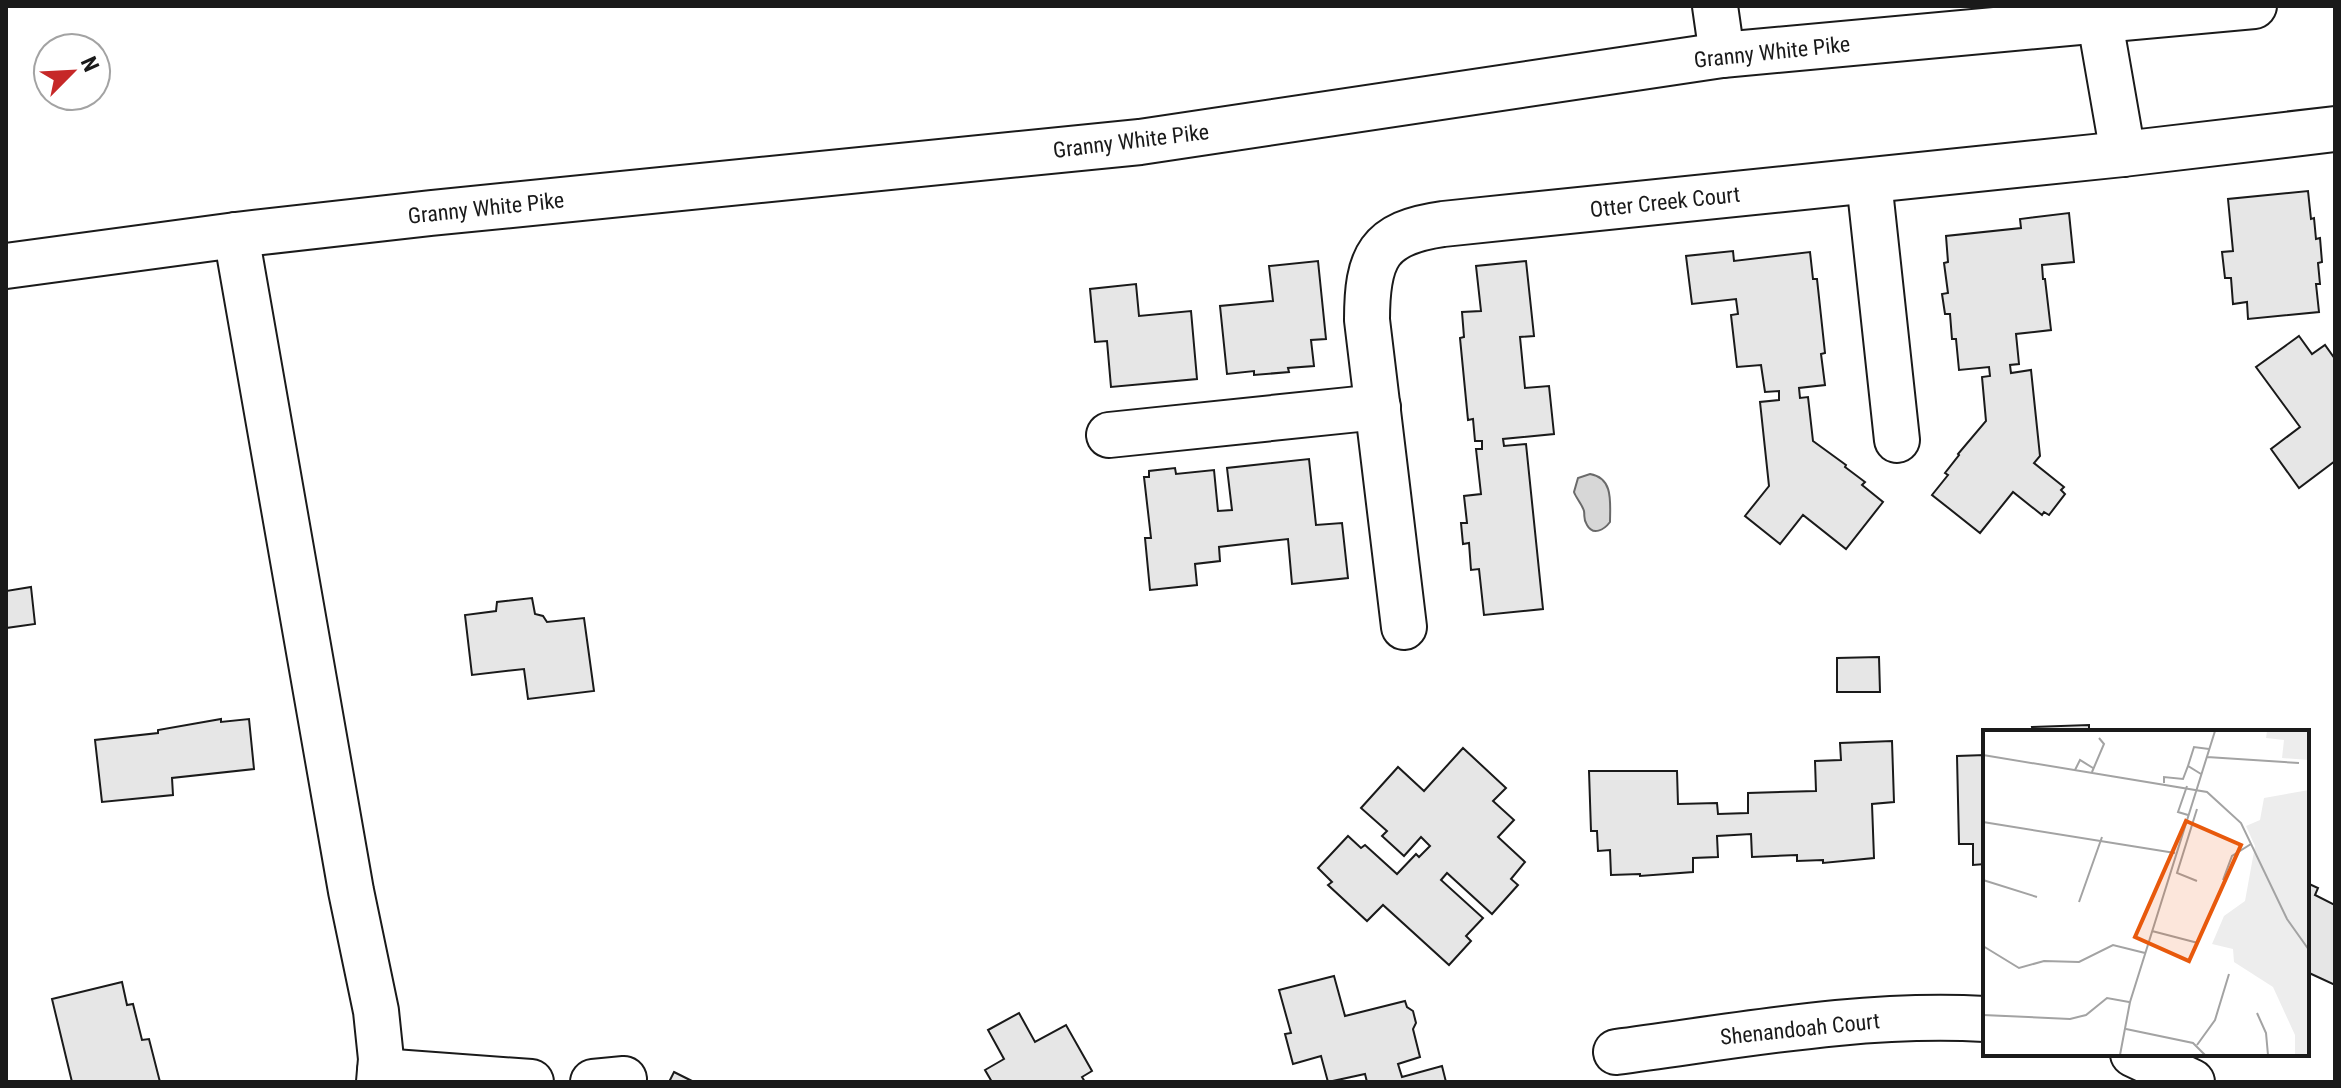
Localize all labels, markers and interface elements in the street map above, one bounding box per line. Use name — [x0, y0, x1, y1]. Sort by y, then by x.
street label: Granny White Pike — [1693, 31, 1851, 73]
north arrow — [32, 32, 112, 112]
text: N — [76, 53, 104, 75]
street label: Granny White Pike — [1052, 119, 1210, 163]
street label: Otter Creek Court — [1589, 182, 1741, 222]
street label: Granny White Pike — [407, 187, 565, 229]
inset map — [1983, 730, 2309, 1056]
street label: Shenandoah Court — [1719, 1008, 1881, 1050]

